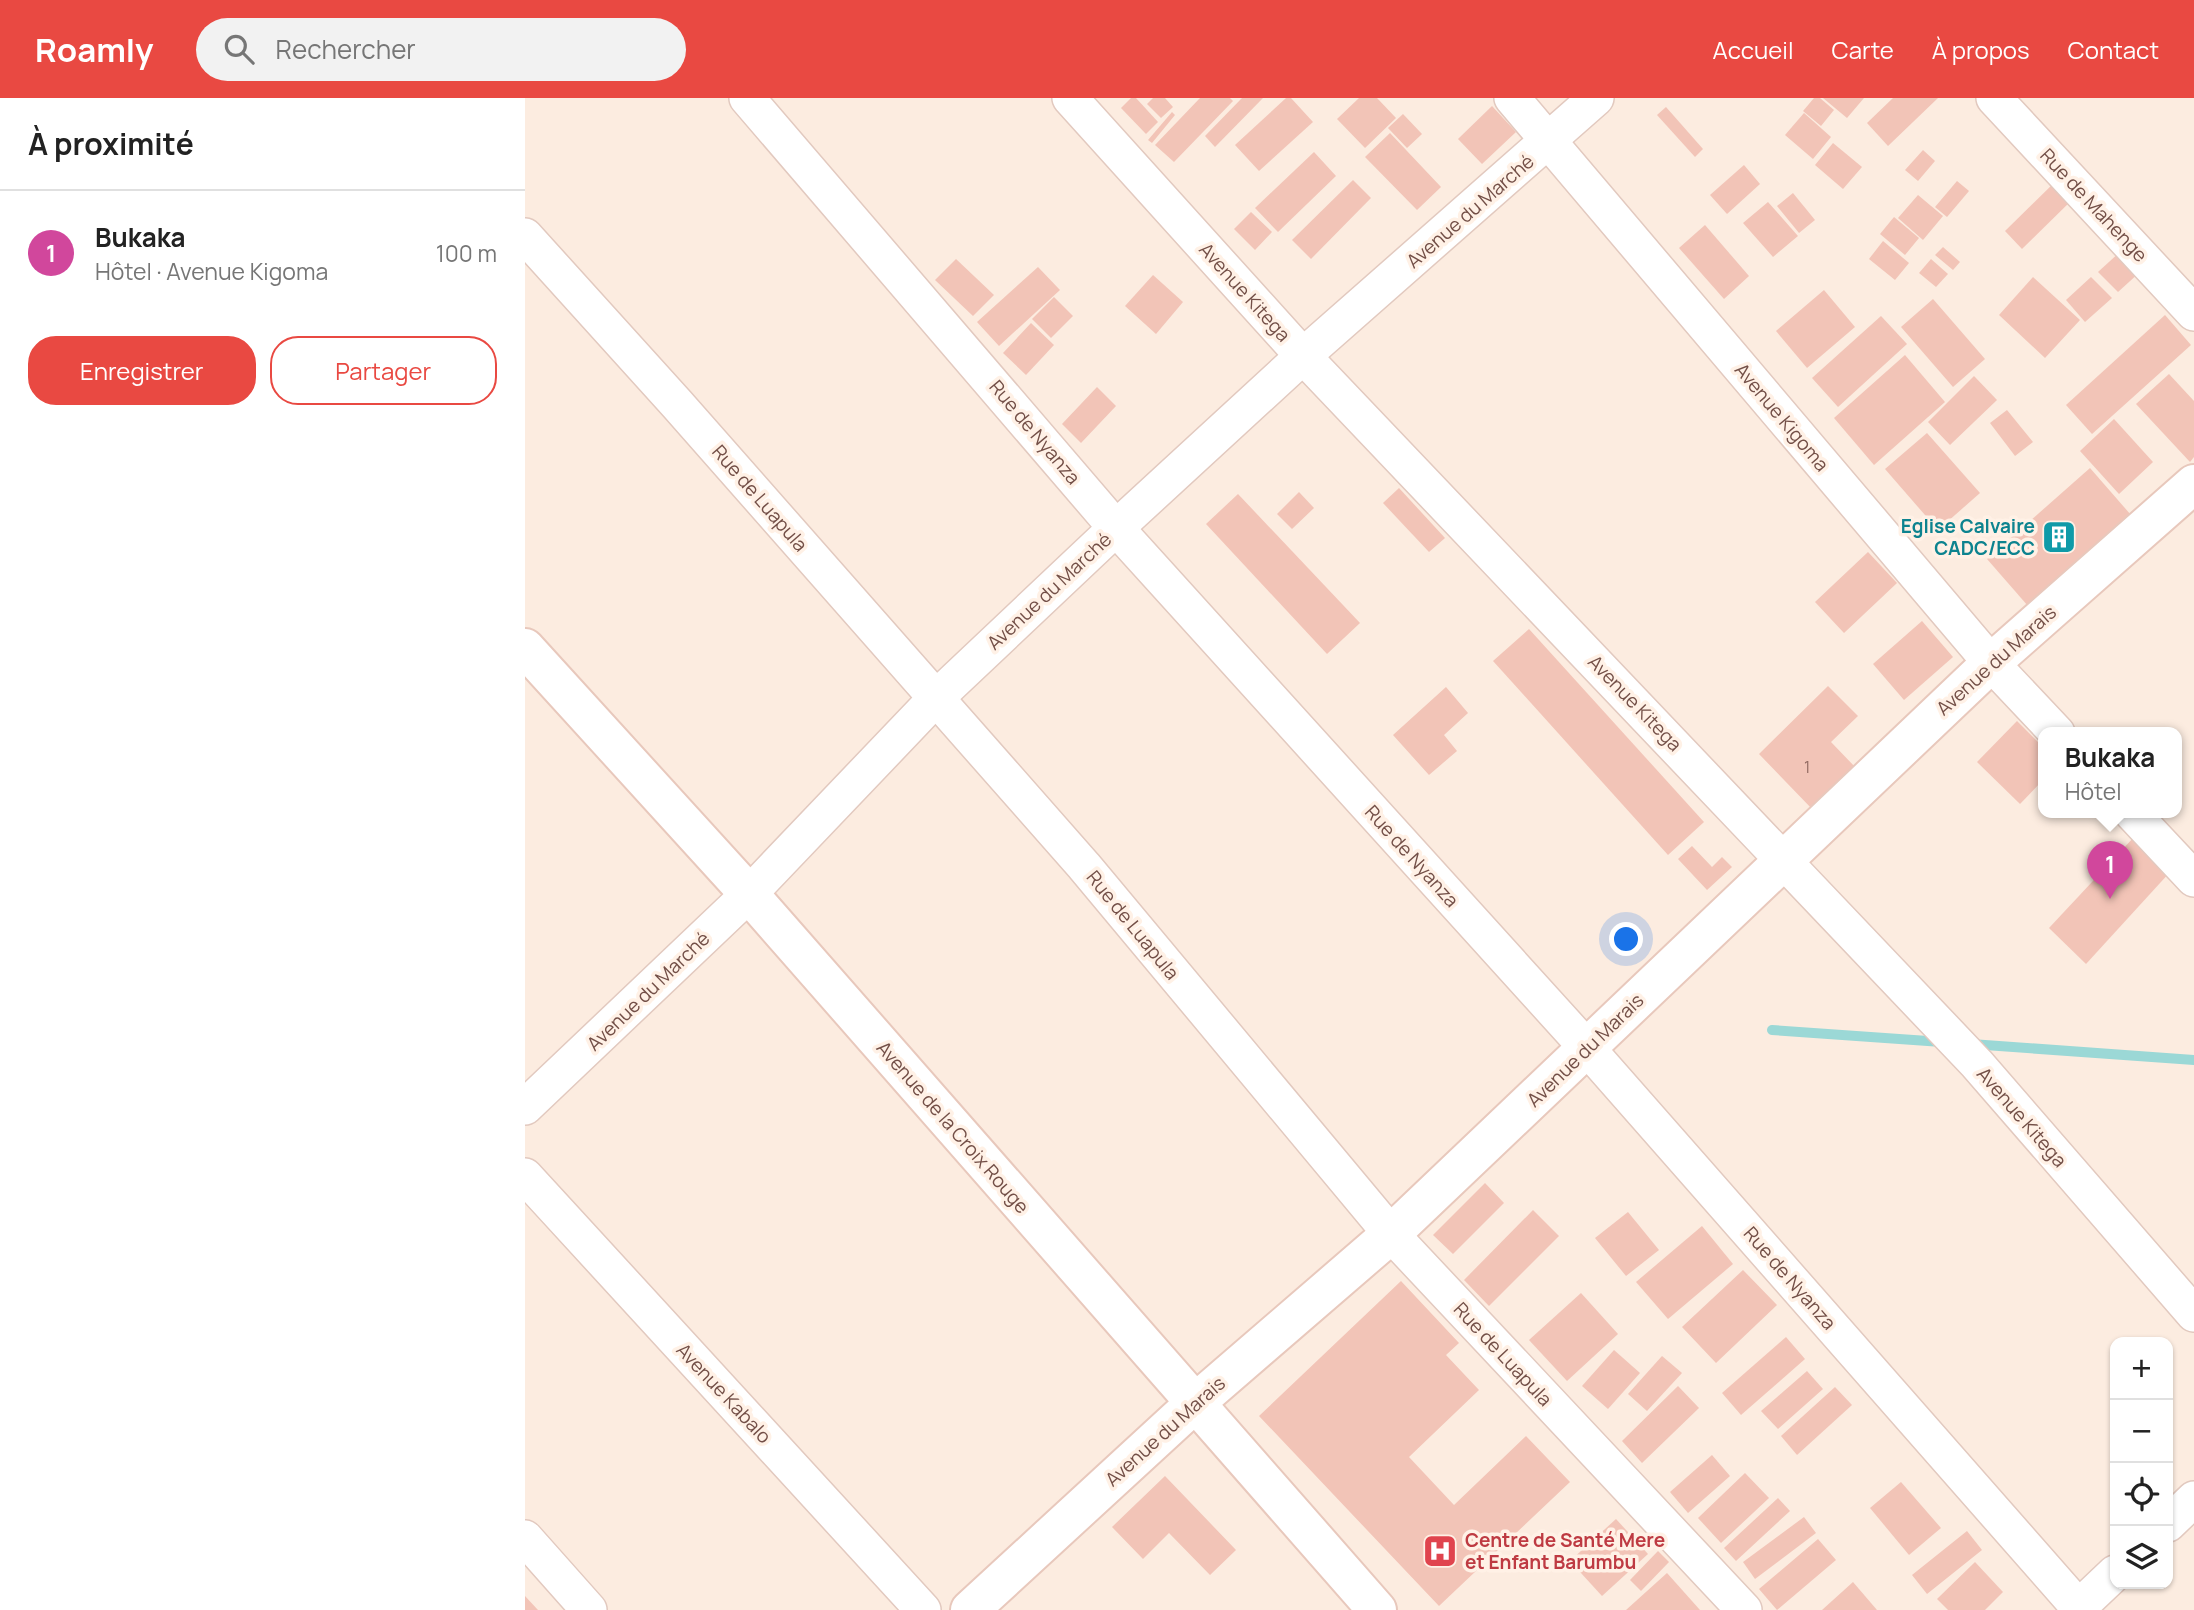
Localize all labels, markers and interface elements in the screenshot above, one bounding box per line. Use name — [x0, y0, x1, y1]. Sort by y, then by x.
search box — [196, 18, 686, 81]
text: Roamly — [35, 27, 154, 72]
icon: search — [220, 30, 258, 68]
text: Rechercher — [276, 31, 416, 67]
text: Accueil — [1713, 33, 1793, 66]
text: Carte — [1831, 33, 1894, 66]
text: À propos — [1932, 33, 2030, 66]
text: Contact — [2068, 33, 2159, 66]
text: À proximité — [28, 123, 194, 164]
street label: Rue de Mahenge — [2034, 143, 2154, 267]
street label: Avenue du Marché — [1401, 148, 1539, 274]
text: Bukaka — [95, 219, 186, 255]
text: 1 — [46, 237, 56, 269]
text: 100 m — [436, 237, 497, 269]
street label: Avenue Kitega — [1194, 237, 1296, 347]
text: Hôtel · Avenue Kigoma — [95, 255, 328, 287]
button: Enregistrer — [28, 336, 256, 405]
button: Partager — [270, 336, 497, 405]
street label: Avenue Kigoma — [1729, 357, 1835, 477]
street label: Rue de Nyanza — [984, 374, 1086, 490]
street label: Rue de Luapula — [706, 439, 814, 557]
place label: Eglise Calvaire CADC/ECC — [1901, 513, 2035, 561]
building icon: Eglise Calvaire CADC/ECC — [2040, 518, 2078, 556]
street label: Avenue du Marché — [981, 526, 1117, 656]
street label: Avenue du Marais — [1930, 599, 2062, 721]
street label: Avenue Kitega — [1582, 649, 1688, 757]
popup — [2038, 727, 2182, 818]
text: Bukaka — [2065, 739, 2155, 775]
house number: 1 — [1804, 756, 1810, 778]
text: Hôtel — [2065, 775, 2122, 807]
street label: Rue de Nyanza — [1359, 799, 1465, 913]
pin: 1 — [2087, 841, 2133, 899]
street label: Rue de Luapula — [1081, 865, 1185, 985]
your location — [1609, 922, 1643, 956]
street label: Avenue du Marché — [581, 926, 715, 1056]
street label: Avenue du Marais — [1521, 987, 1649, 1113]
street label: Avenue de la Croix Rouge — [871, 1035, 1035, 1219]
street label: Avenue Kitega — [1971, 1061, 2073, 1173]
street label: Rue de Nyanza — [1738, 1221, 1842, 1335]
street label: Rue de Luapula — [1448, 1296, 1558, 1412]
street label: Avenue Kabalo — [671, 1337, 777, 1449]
map controls — [2110, 1337, 2173, 1589]
button: + — [2110, 1337, 2173, 1400]
street label: Avenue du Marais — [1099, 1370, 1231, 1492]
button: − — [2110, 1400, 2173, 1463]
button: locate — [2110, 1463, 2173, 1526]
button: layers — [2110, 1526, 2173, 1589]
place label: Centre de Santé Mere et Enfant Barumbu — [1465, 1527, 1665, 1575]
hospital icon: Centre de Santé Mere et Enfant Barumbu — [1421, 1532, 1459, 1570]

